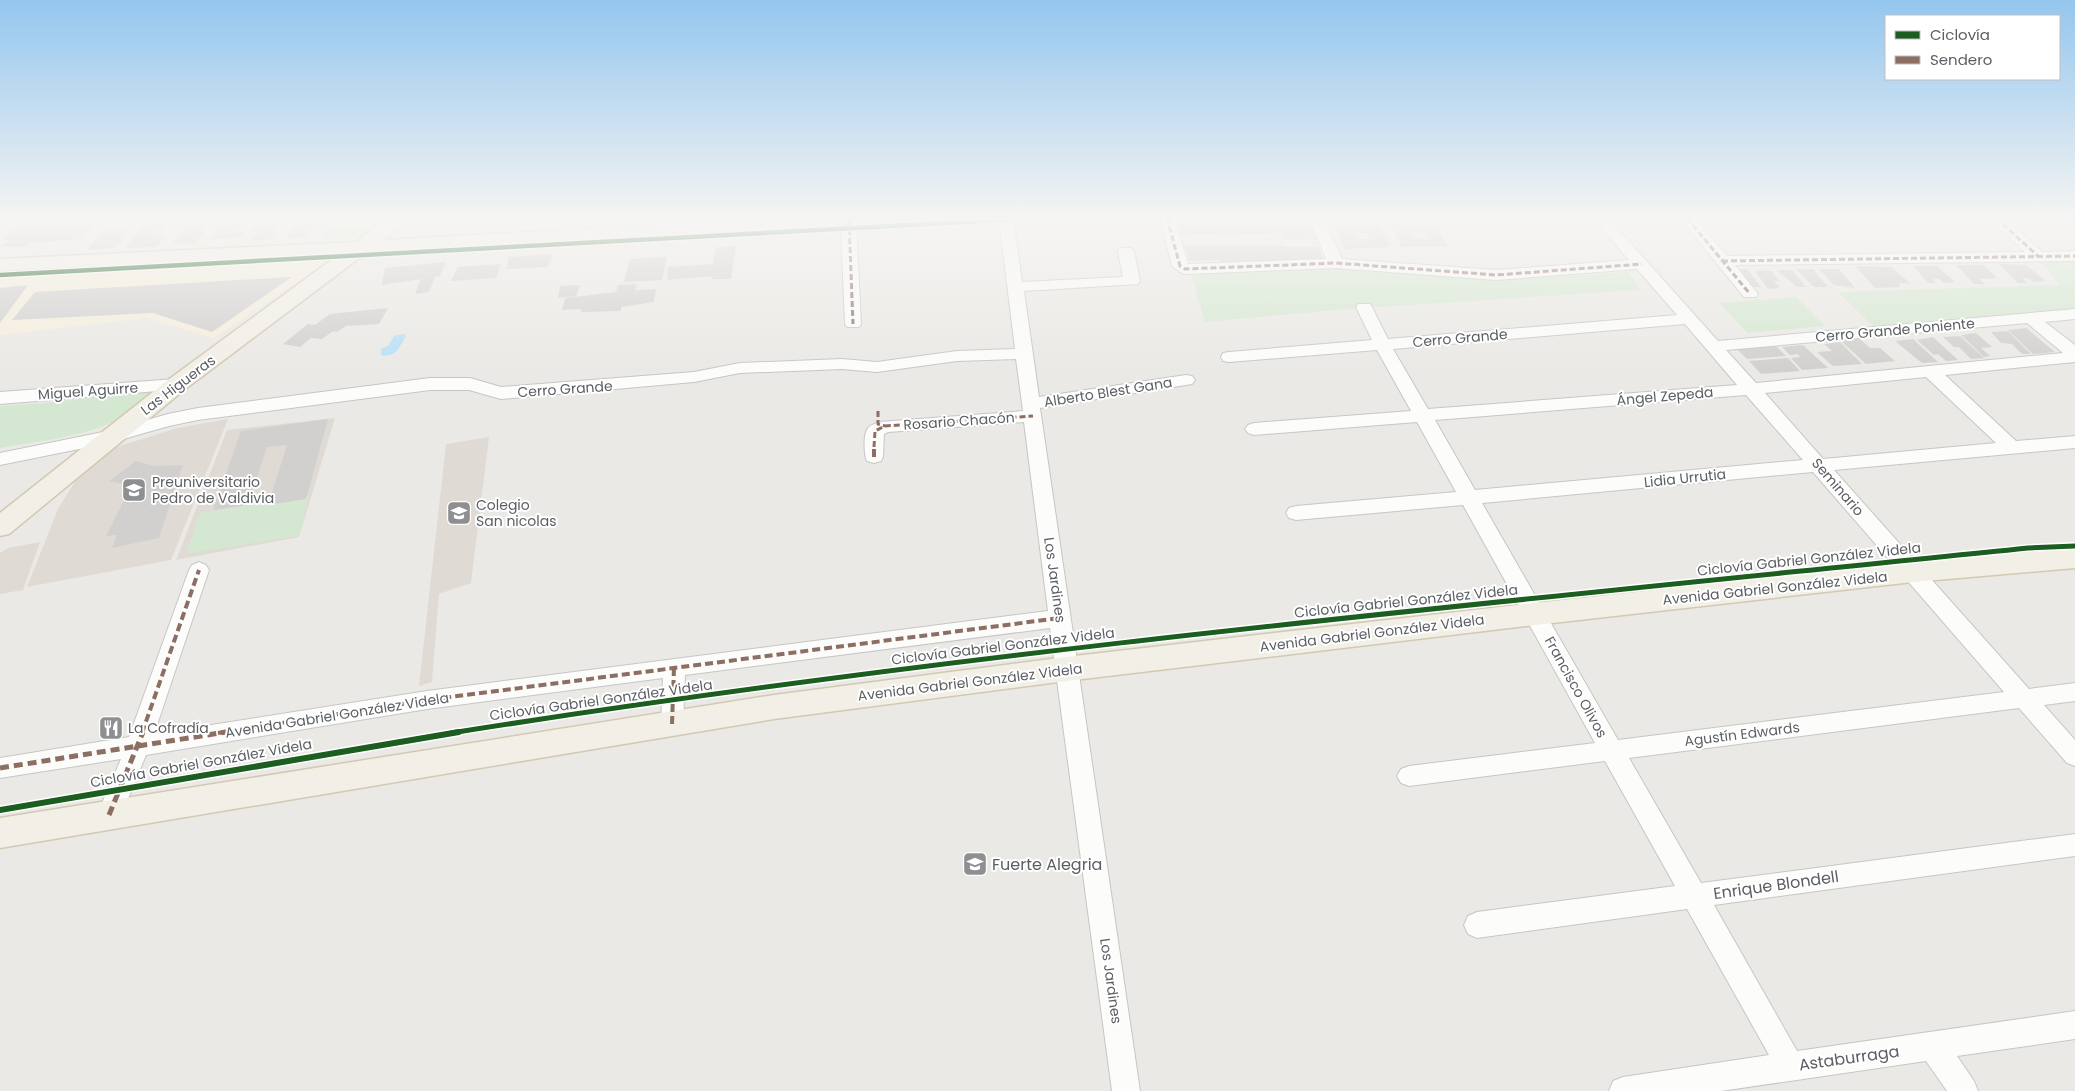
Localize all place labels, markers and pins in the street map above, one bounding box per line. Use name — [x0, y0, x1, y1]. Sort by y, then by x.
place label: Preuniversitario Pedro de Valdivia — [152, 472, 274, 508]
school or university icon: Preuniversitario Pedro de Valdivia — [121, 477, 147, 503]
place label: Colegio San nicolas — [476, 495, 556, 531]
school or university icon: Colegio San nicolas — [446, 500, 472, 526]
restaurant icon: La Cofradía — [98, 715, 124, 741]
place label: La Cofradía — [128, 718, 209, 738]
school or university icon: Fuerte Alegria — [962, 851, 988, 877]
place label: Fuerte Alegria — [992, 853, 1102, 876]

